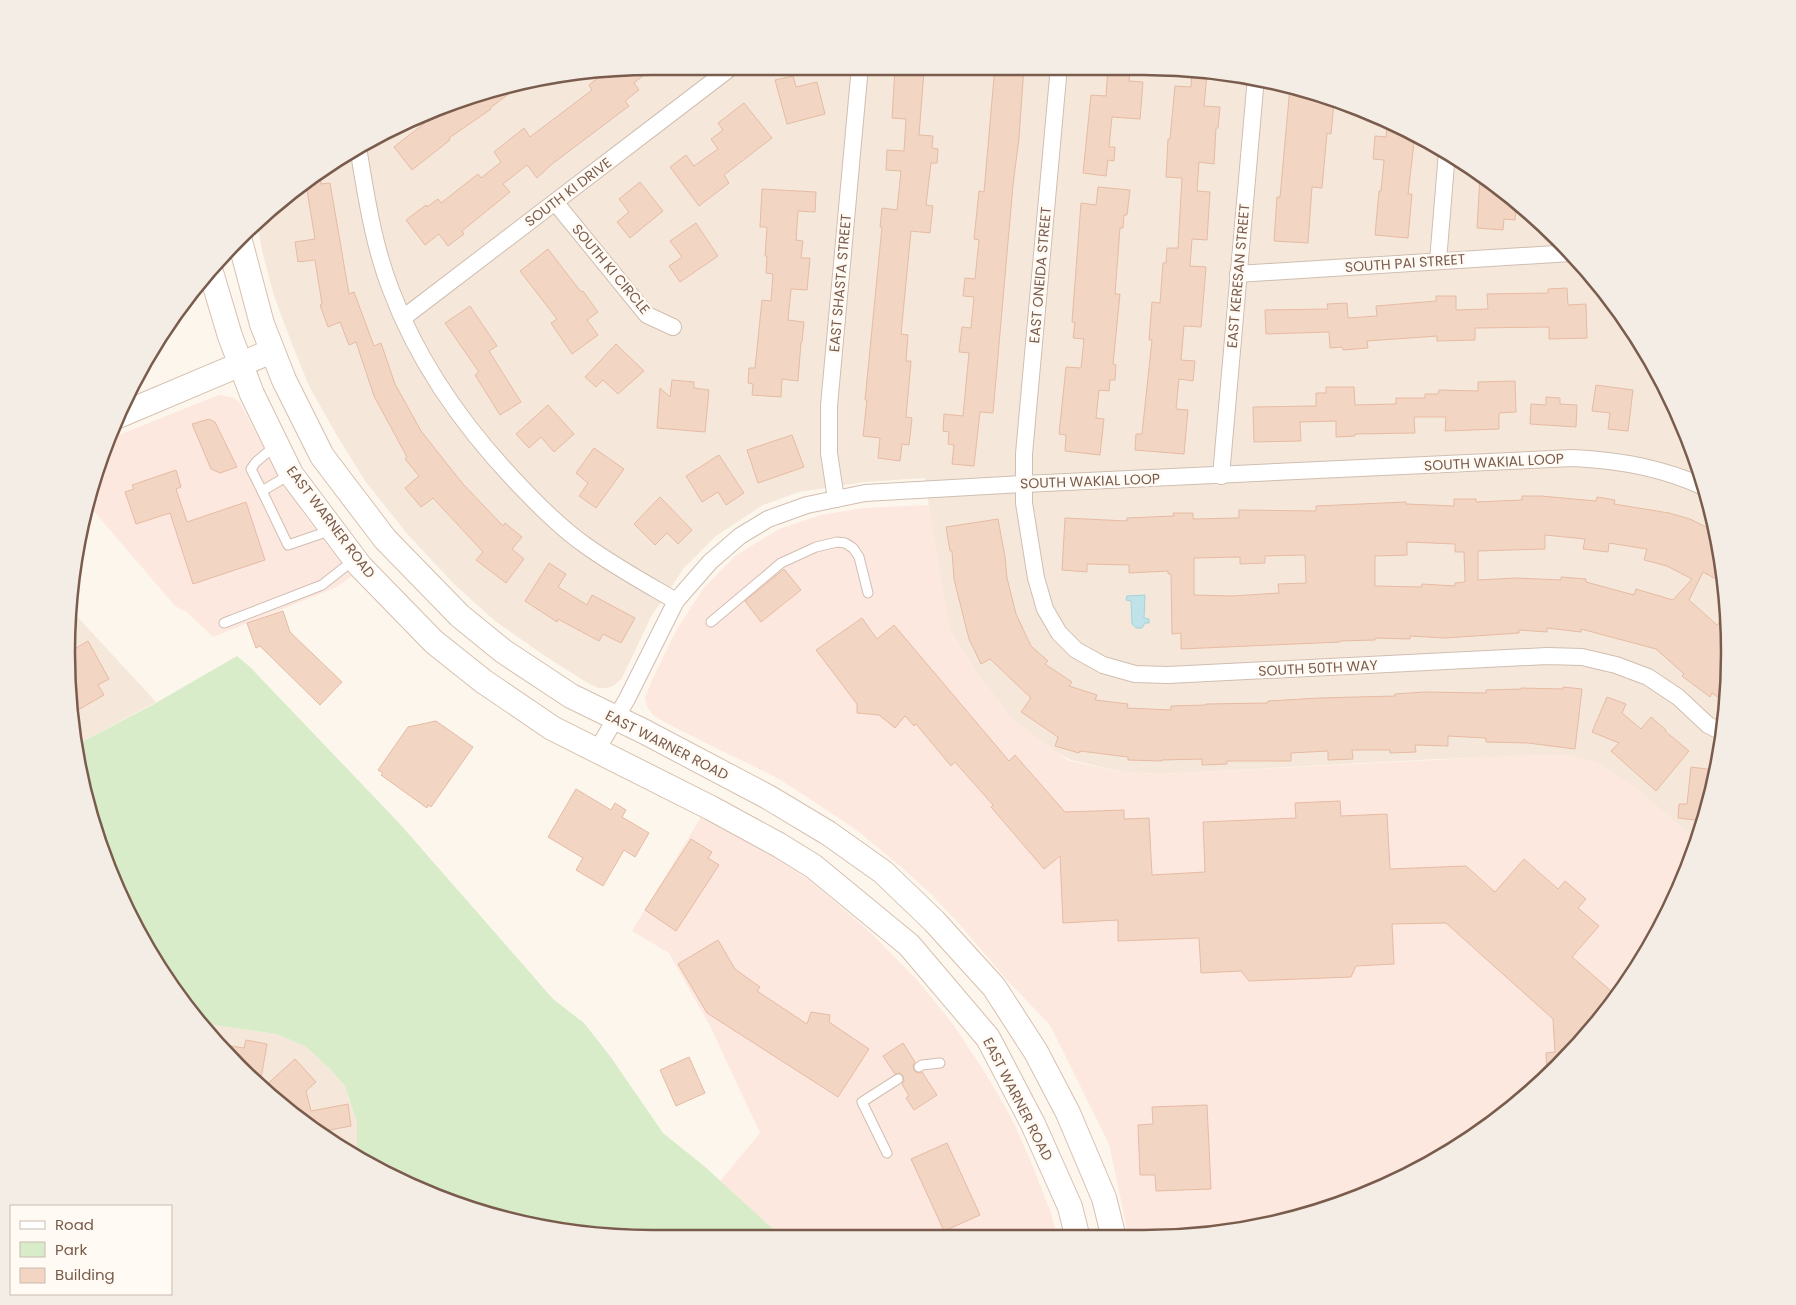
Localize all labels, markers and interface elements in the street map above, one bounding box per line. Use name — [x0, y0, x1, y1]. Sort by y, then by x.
street label: SOUTH KI DRIVE — [521, 153, 615, 231]
street label: EAST KERESAN STREET — [1222, 203, 1254, 349]
street label: EAST ONEIDA STREET — [1024, 205, 1056, 344]
street label: EAST SHASTA STREET — [824, 213, 856, 353]
street label: SOUTH KI CIRCLE — [567, 220, 655, 318]
street label: SOUTH PAI STREET — [1344, 249, 1466, 277]
street label: SOUTH WAKIAL LOOP — [1424, 448, 1564, 476]
street label: EAST WARNER ROAD — [282, 462, 380, 582]
street label: SOUTH WAKIAL LOOP — [1020, 469, 1160, 493]
street label: SOUTH 50TH WAY — [1258, 655, 1378, 681]
street label: EAST WARNER ROAD — [602, 705, 732, 785]
street label: EAST WARNER ROAD — [978, 1034, 1058, 1164]
legend — [10, 1205, 172, 1295]
text: Road — [55, 1214, 94, 1235]
text: Park — [55, 1239, 87, 1260]
text: Building — [55, 1264, 115, 1285]

